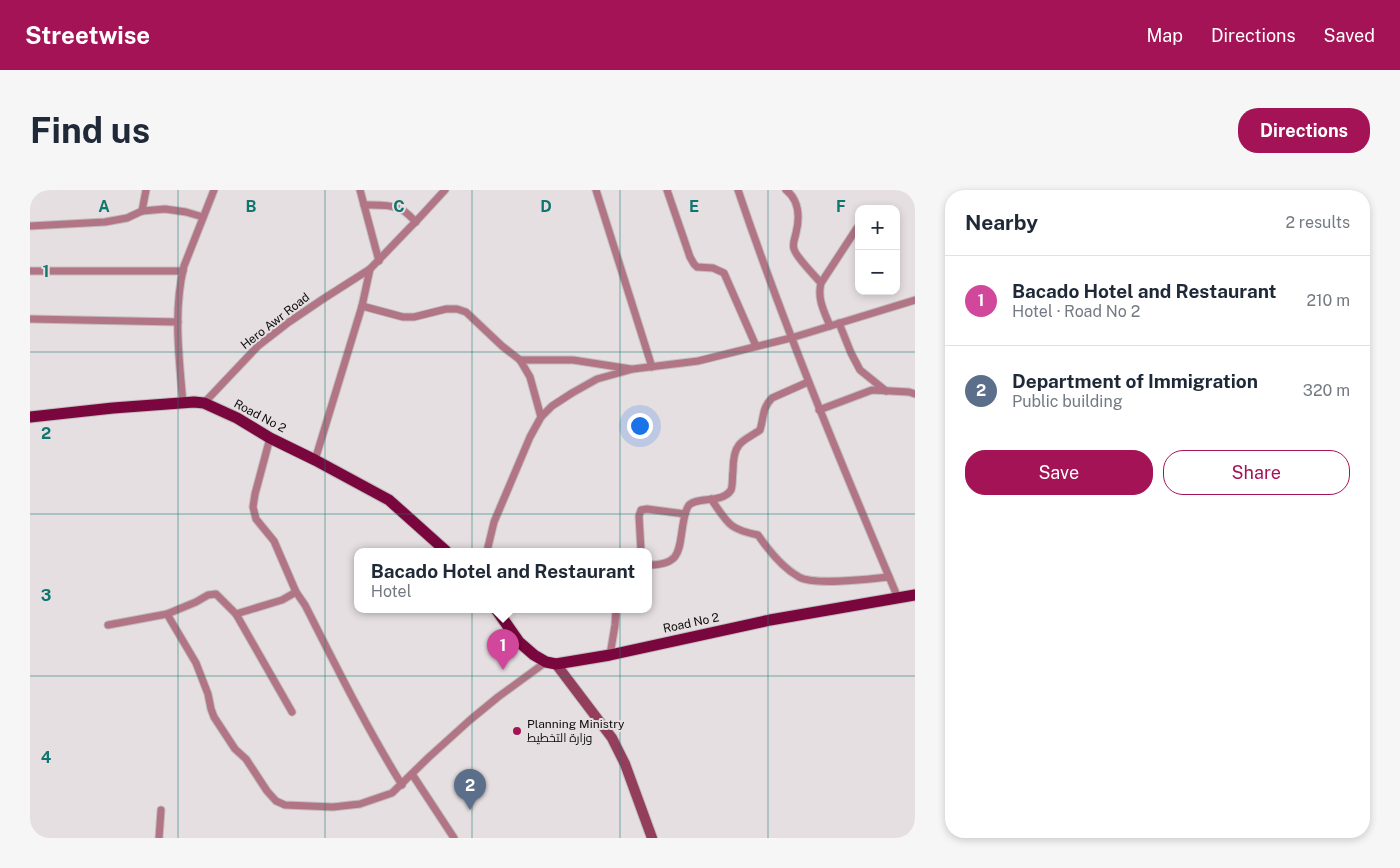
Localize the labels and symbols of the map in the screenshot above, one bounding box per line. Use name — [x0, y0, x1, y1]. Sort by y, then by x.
text: A — [98, 197, 110, 216]
text: B — [246, 197, 257, 216]
text: C — [393, 197, 405, 216]
text: D — [540, 197, 552, 216]
text: E — [689, 197, 699, 216]
text: F — [836, 197, 846, 216]
text: 1 — [43, 262, 49, 281]
street label: Hero Awr Road — [238, 290, 312, 352]
street label: Road No 2 — [232, 396, 288, 436]
your location — [627, 413, 653, 439]
text: 2 — [41, 424, 51, 443]
text: 3 — [41, 586, 51, 605]
street label: Road No 2 — [662, 610, 720, 636]
pin: 1 — [487, 629, 519, 670]
place label: Planning Ministry وزارة التخطيط — [527, 717, 625, 745]
marker: Planning Ministry وزارة التخطيط — [511, 725, 523, 737]
text: 4 — [41, 748, 52, 767]
pin: 2 — [454, 769, 486, 810]

